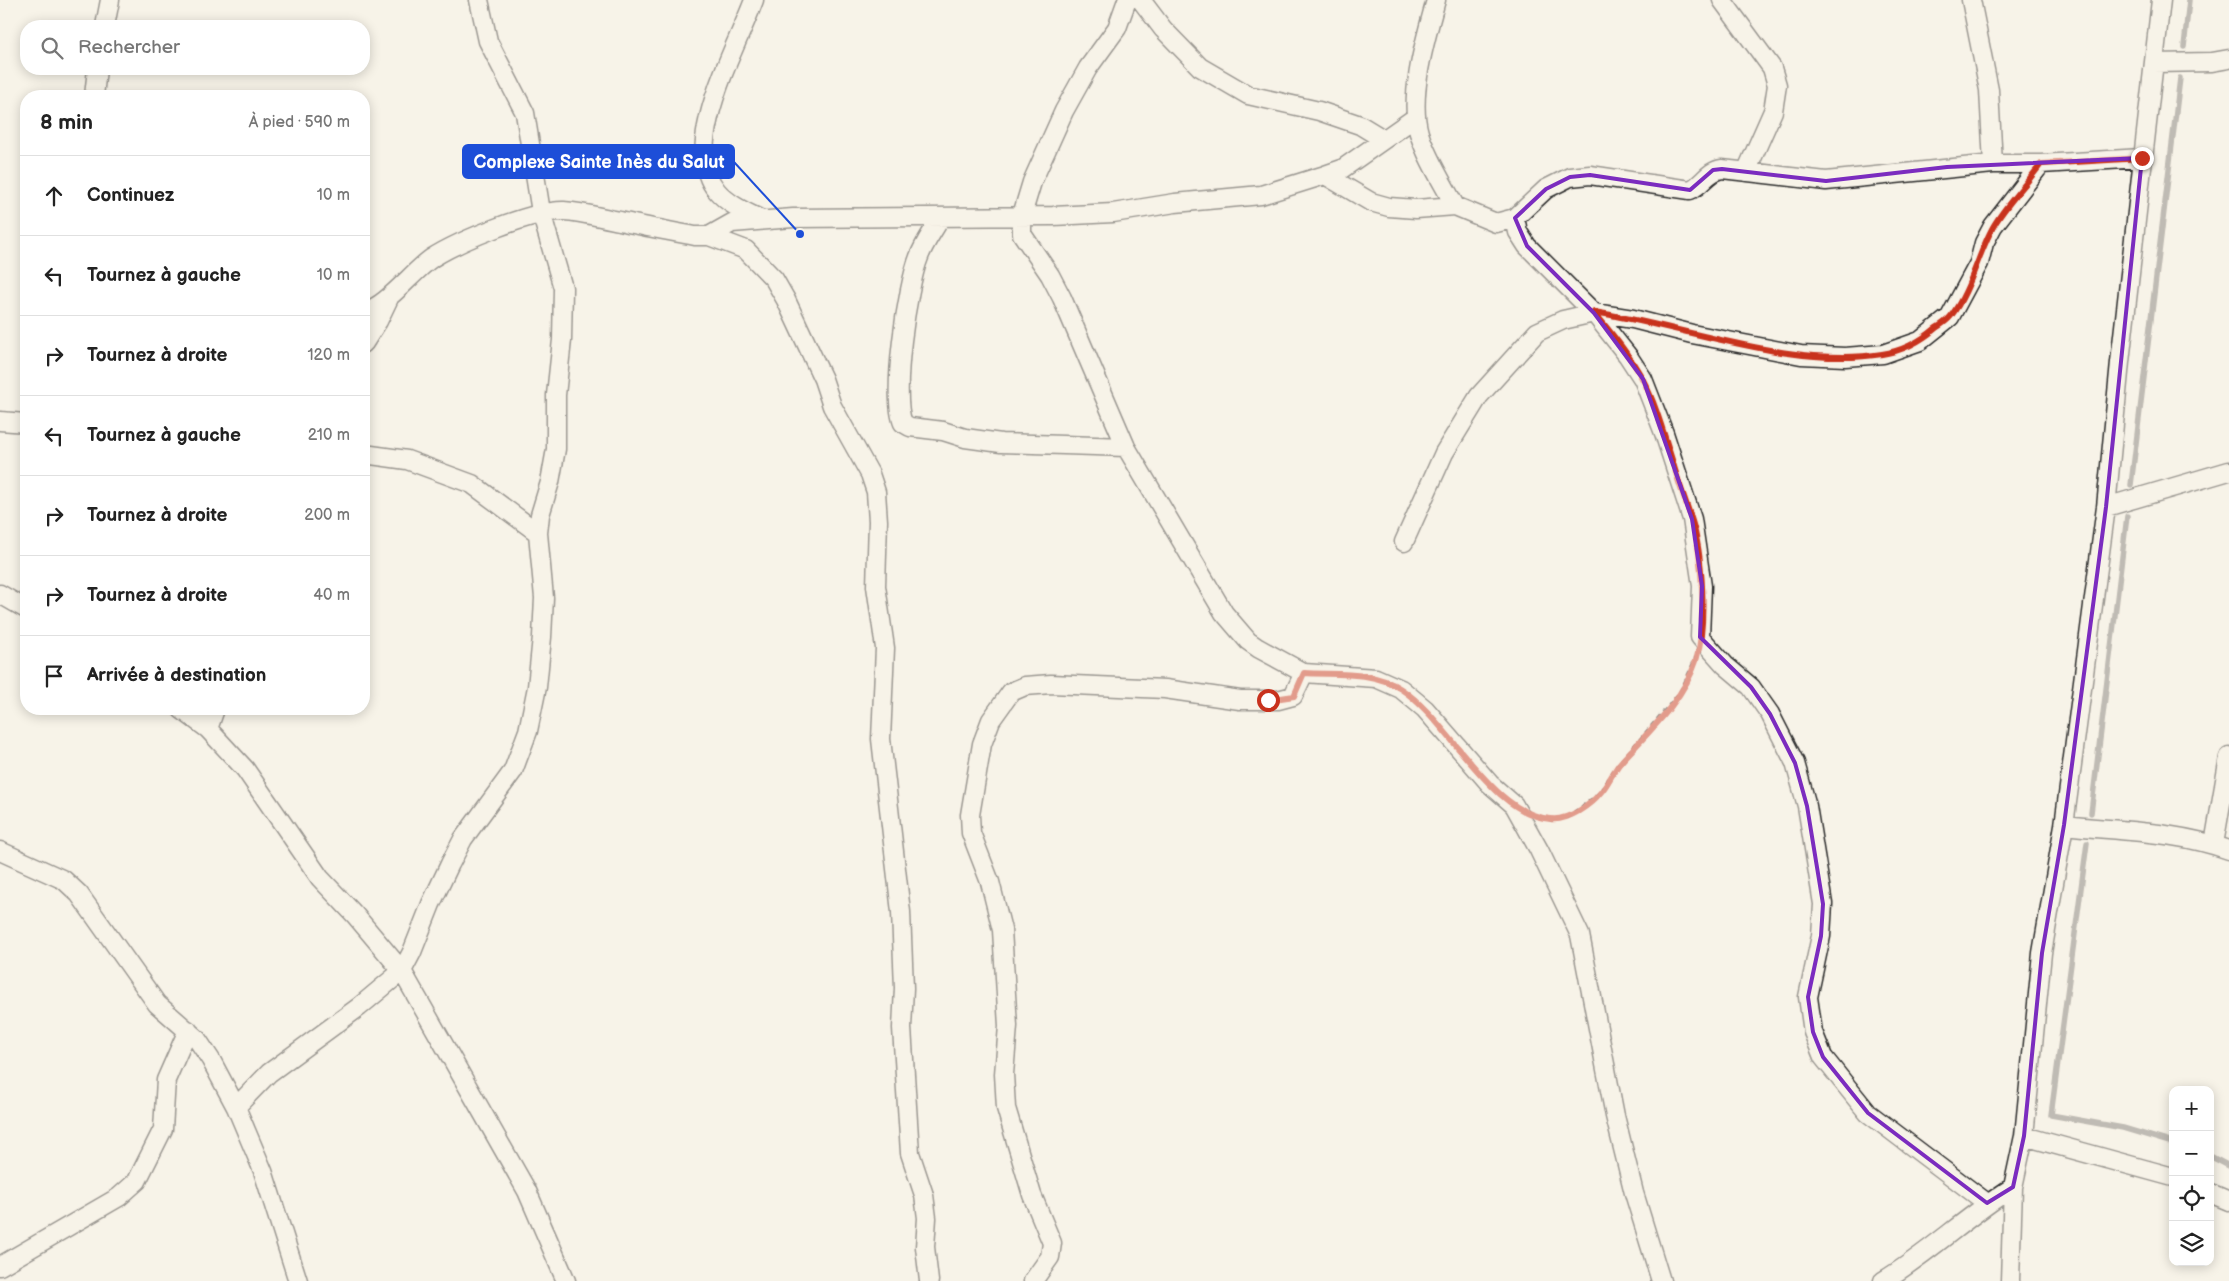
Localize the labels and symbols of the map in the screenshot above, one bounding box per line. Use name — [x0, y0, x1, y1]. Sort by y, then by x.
callout: Complexe Sainte Inès du Salut — [463, 145, 734, 178]
route end — [2131, 147, 2154, 170]
text: Complexe Sainte Inès du Salut — [474, 152, 724, 173]
route start — [1257, 689, 1280, 712]

